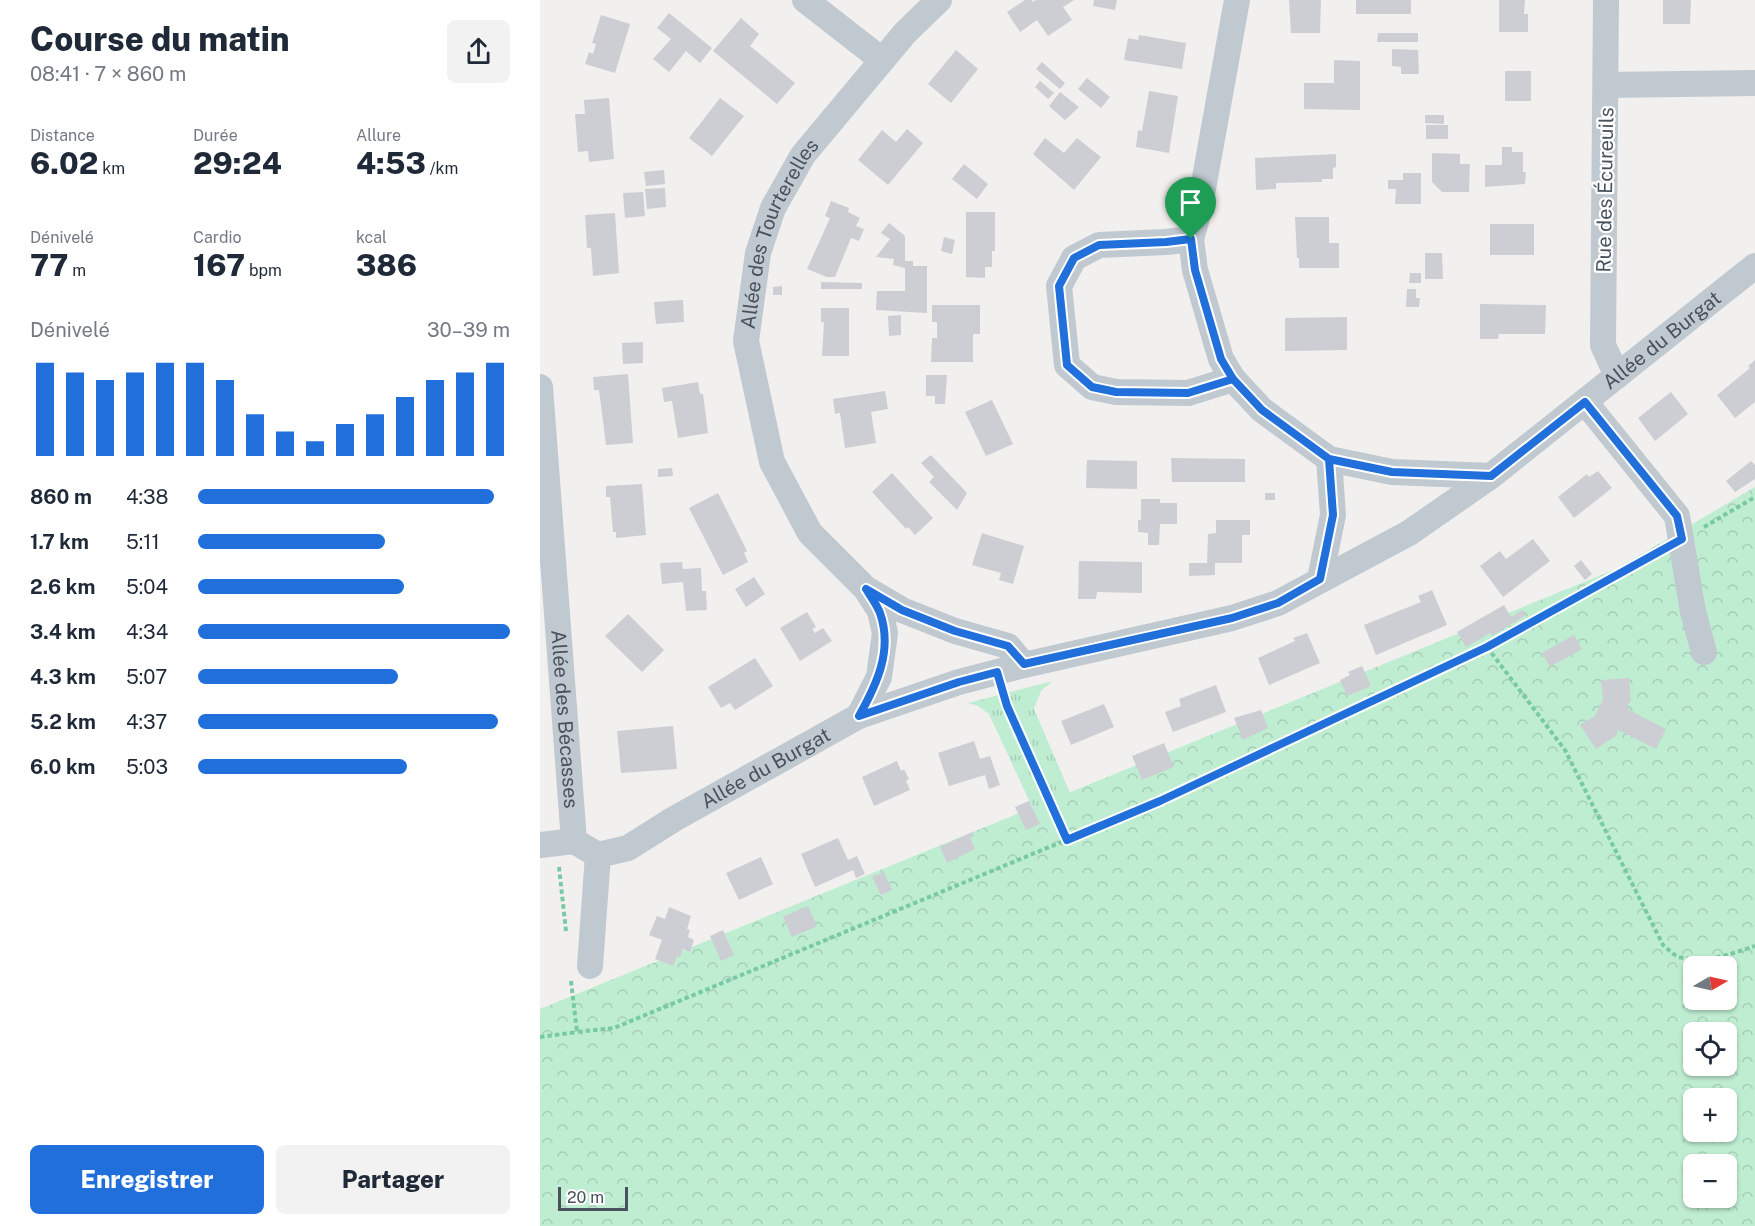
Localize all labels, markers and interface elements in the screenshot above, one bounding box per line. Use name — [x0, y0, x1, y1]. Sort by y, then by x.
text: Course du matin — [30, 20, 290, 58]
button: share — [447, 20, 510, 83]
text: 08:41 · 7 × 860 m — [30, 62, 186, 86]
street label: Rue des Écureuils — [1591, 107, 1618, 273]
text: Distance — [30, 126, 95, 145]
text: Durée — [193, 126, 238, 145]
text: Allure — [356, 126, 401, 145]
street label: Allée des Tourterelles — [736, 134, 824, 330]
text: 6.02 — [30, 145, 98, 181]
text: 29:24 — [193, 145, 282, 181]
text: 4:53 — [356, 145, 426, 181]
text: km — [98, 159, 125, 178]
text: /km — [426, 159, 458, 178]
pin — [1165, 177, 1216, 239]
icon: arrive — [1174, 186, 1207, 219]
text: Dénivelé — [30, 228, 94, 247]
text: Cardio — [193, 228, 242, 247]
text: kcal — [356, 228, 387, 247]
text: 77 — [30, 247, 68, 283]
text: 167 — [193, 247, 245, 283]
text: 386 — [356, 247, 417, 283]
text: m — [68, 261, 86, 280]
text: bpm — [245, 261, 282, 280]
street label: Allée du Burgat — [1598, 286, 1726, 394]
text: Dénivelé — [30, 318, 110, 342]
text: 30–39 m — [427, 318, 510, 342]
text: 860 m — [30, 485, 92, 509]
text: 4:38 — [126, 485, 169, 509]
text: 1.7 km — [30, 530, 89, 554]
text: 5:11 — [126, 530, 160, 554]
text: 2.6 km — [30, 575, 95, 599]
text: 5:04 — [126, 575, 168, 599]
text: 3.4 km — [30, 620, 96, 644]
text: 4:34 — [126, 620, 168, 644]
street label: Allée des Bécasses — [546, 629, 584, 809]
text: 4.3 km — [30, 665, 96, 689]
text: 5:07 — [126, 665, 167, 689]
text: 5.2 km — [30, 710, 96, 734]
text: 4:37 — [126, 710, 167, 734]
street label: Allée du Burgat — [697, 722, 834, 814]
text: 6.0 km — [30, 755, 96, 779]
text: 5:03 — [126, 755, 168, 779]
north arrow — [1683, 956, 1737, 1010]
map controls — [1683, 956, 1737, 1208]
button: locate — [1683, 1022, 1737, 1076]
button: + — [1683, 1088, 1737, 1142]
button: Enregistrer — [30, 1145, 264, 1214]
button: Partager — [276, 1145, 510, 1214]
button: − — [1683, 1154, 1737, 1208]
scale bar — [558, 1184, 628, 1212]
text: 20 m — [567, 1188, 604, 1207]

